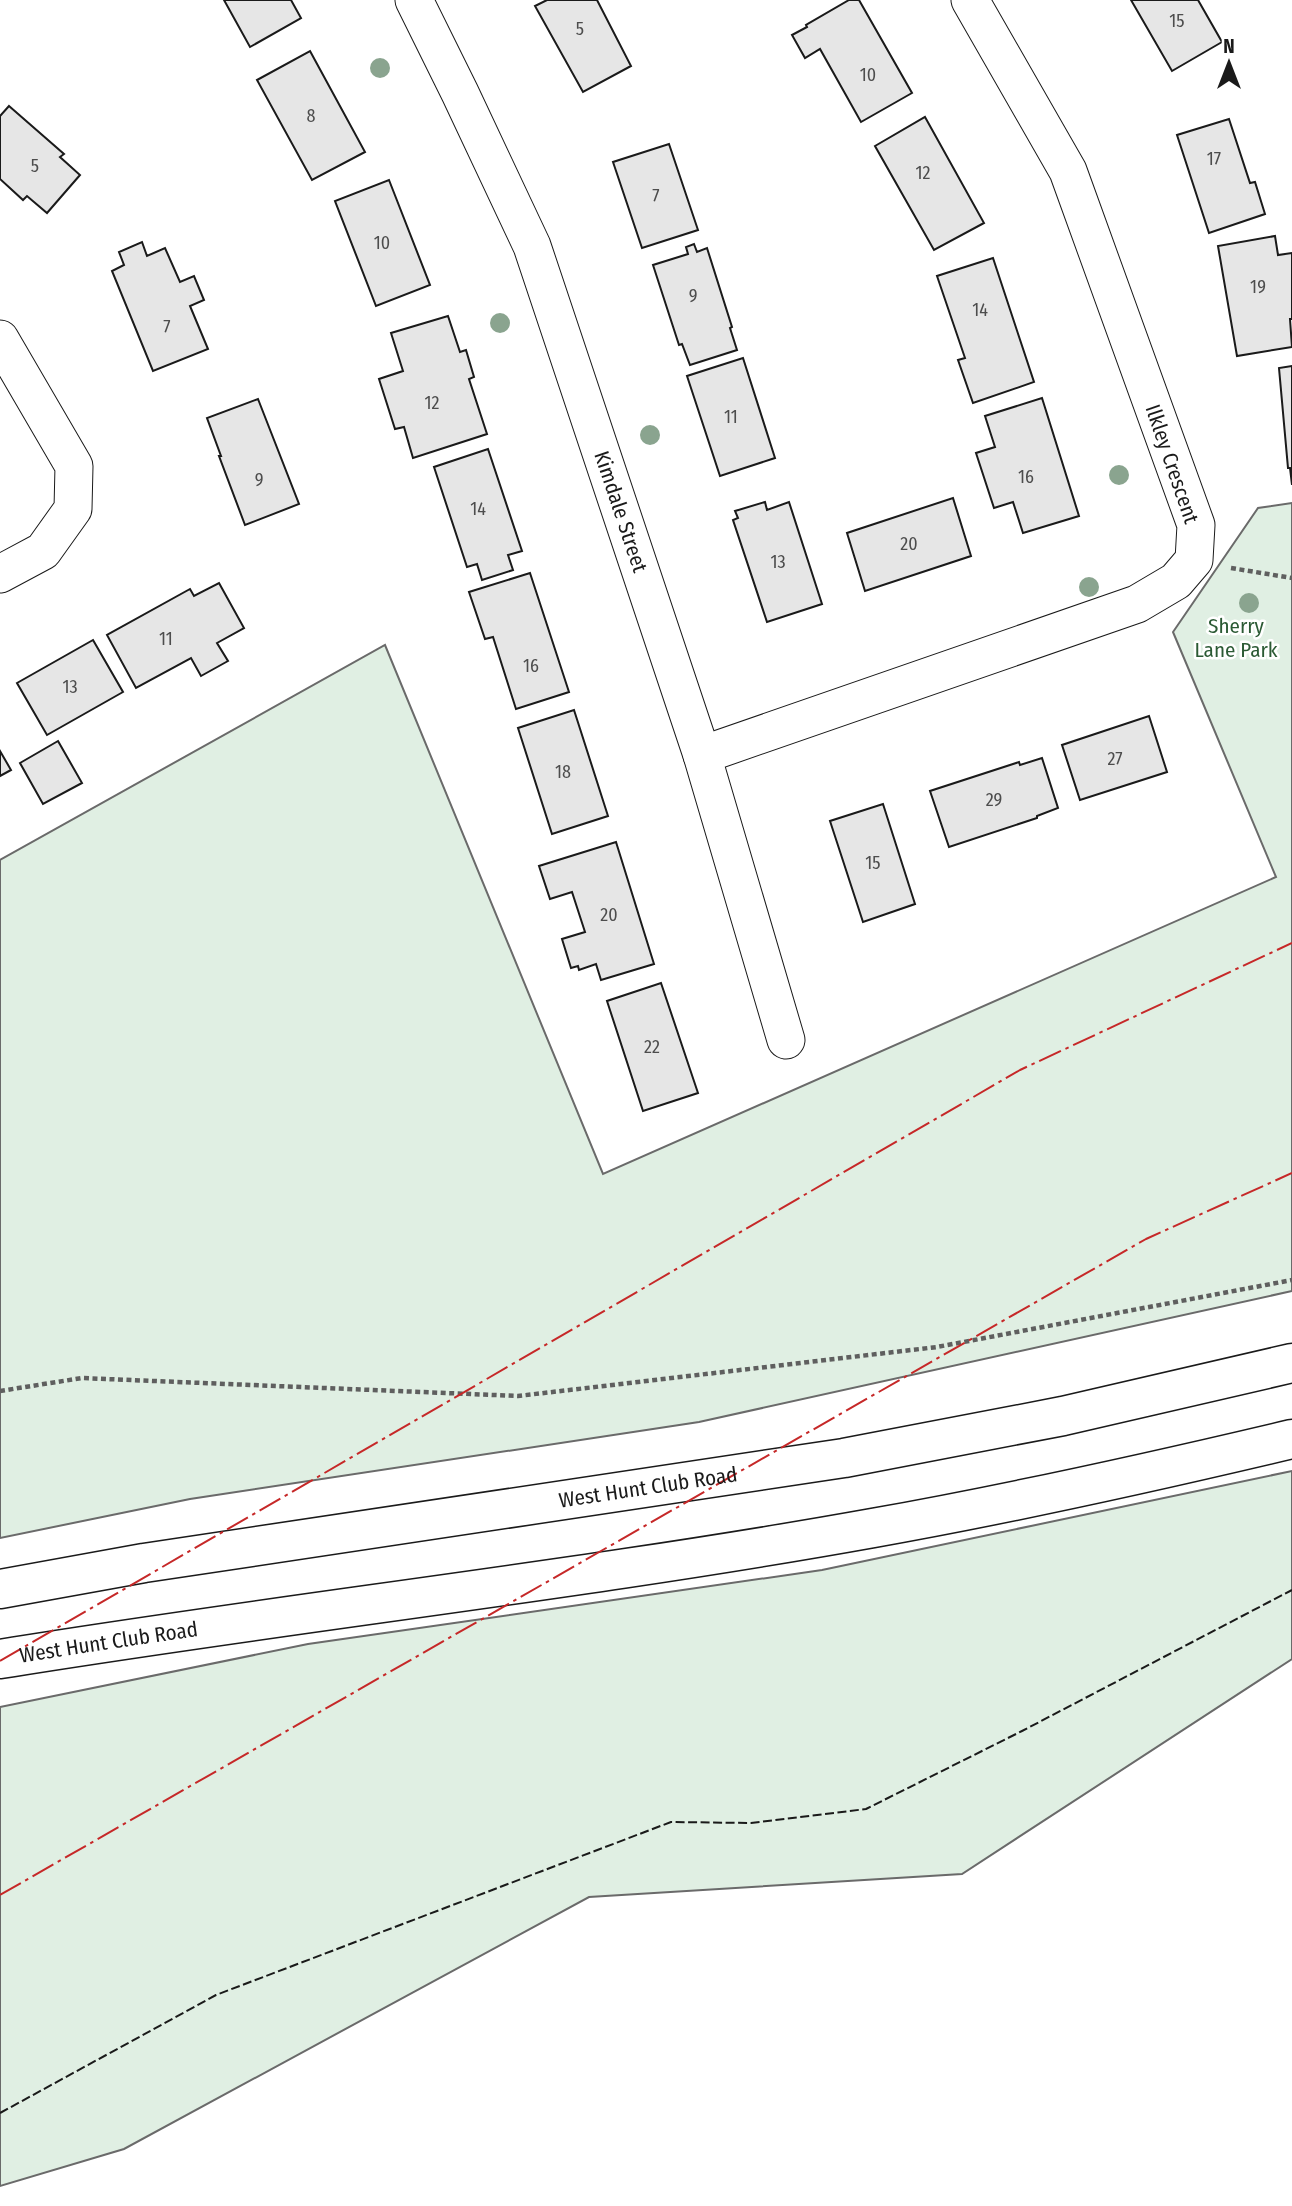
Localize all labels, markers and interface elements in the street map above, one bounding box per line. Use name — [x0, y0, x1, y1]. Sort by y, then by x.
house number: 15 — [1169, 10, 1185, 32]
house number: 5 — [576, 18, 584, 40]
north arrow — [1194, 28, 1264, 98]
text: N — [1223, 35, 1235, 58]
house number: 10 — [860, 64, 876, 86]
house number: 8 — [307, 105, 316, 127]
house number: 17 — [1207, 148, 1221, 170]
house number: 5 — [31, 155, 39, 177]
house number: 12 — [916, 162, 931, 184]
house number: 7 — [652, 185, 660, 207]
house number: 10 — [374, 232, 390, 254]
house number: 19 — [1250, 276, 1266, 298]
house number: 9 — [689, 285, 697, 307]
house number: 14 — [972, 299, 988, 321]
house number: 7 — [163, 316, 171, 338]
house number: 12 — [425, 392, 440, 414]
street label: Ilkley Crescent — [1139, 401, 1205, 527]
house number: 11 — [724, 406, 738, 428]
street label: Kimdale Street — [588, 448, 653, 576]
house number: 16 — [1018, 466, 1034, 488]
house number: 9 — [255, 469, 263, 491]
house number: 14 — [470, 498, 486, 520]
house number: 20 — [900, 533, 918, 555]
house number: 13 — [770, 551, 786, 573]
park label: Sherry Lane Park — [1194, 613, 1278, 663]
house number: 11 — [159, 628, 173, 650]
house number: 16 — [523, 655, 539, 677]
house number: 13 — [62, 676, 78, 698]
house number: 27 — [1107, 748, 1123, 770]
house number: 18 — [555, 761, 571, 783]
house number: 29 — [986, 789, 1002, 811]
house number: 15 — [865, 852, 881, 874]
house number: 20 — [600, 904, 618, 926]
house number: 22 — [644, 1036, 660, 1058]
street label: West Hunt Club Road — [557, 1461, 739, 1514]
street label: West Hunt Club Road — [18, 1616, 200, 1669]

